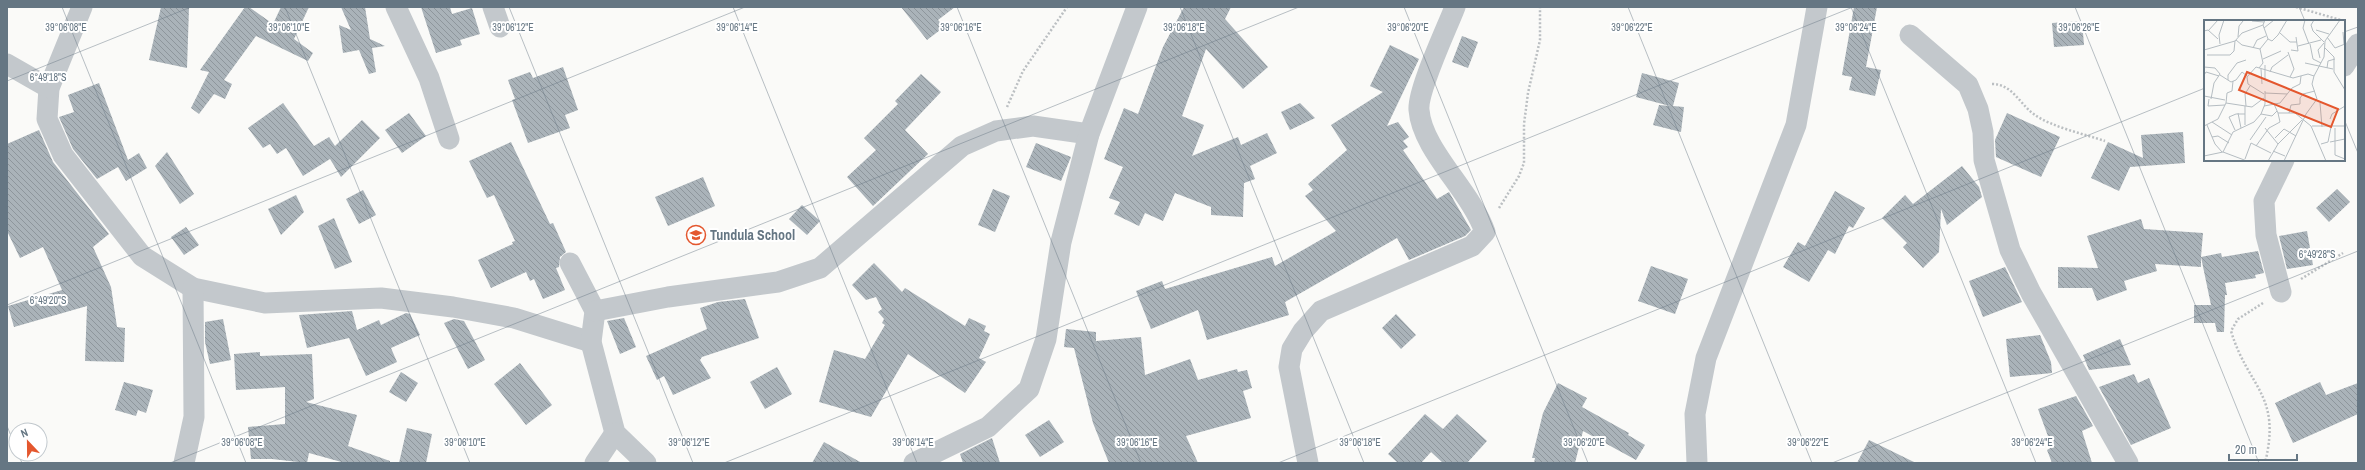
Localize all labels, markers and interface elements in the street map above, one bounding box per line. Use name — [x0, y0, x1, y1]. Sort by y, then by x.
inset map — [2204, 20, 2345, 161]
text: 39°06'08"E — [45, 21, 87, 34]
text: 39°06'10"E — [268, 21, 310, 34]
text: 39°06'12"E — [492, 21, 534, 34]
text: 39°06'14"E — [716, 21, 758, 34]
text: 39°06'16"E — [940, 21, 982, 34]
text: 39°06'18"E — [1163, 21, 1205, 34]
text: 39°06'20"E — [1387, 21, 1429, 34]
text: 39°06'22"E — [1611, 21, 1653, 34]
text: 39°06'24"E — [1835, 21, 1877, 34]
text: 39°06'26"E — [2058, 21, 2100, 34]
text: 6°49'18"S — [30, 71, 67, 84]
school or university icon: Tundula School — [685, 224, 707, 246]
place label: Tundula School — [710, 226, 795, 244]
text: 6°49'28"S — [2299, 248, 2336, 261]
text: 6°49'20"S — [30, 294, 67, 307]
north arrow — [8, 422, 48, 462]
text: N — [19, 425, 30, 440]
text: 39°06'08"E — [221, 436, 263, 449]
text: 39°06'10"E — [444, 436, 486, 449]
text: 39°06'12"E — [668, 436, 710, 449]
text: 39°06'14"E — [892, 436, 934, 449]
text: 39°06'16"E — [1116, 436, 1158, 449]
text: 39°06'18"E — [1339, 436, 1381, 449]
text: 39°06'20"E — [1563, 436, 1605, 449]
text: 39°06'22"E — [1787, 436, 1829, 449]
text: 39°06'24"E — [2011, 436, 2053, 449]
scale bar — [2229, 436, 2297, 462]
text: 20 m — [2235, 442, 2257, 458]

